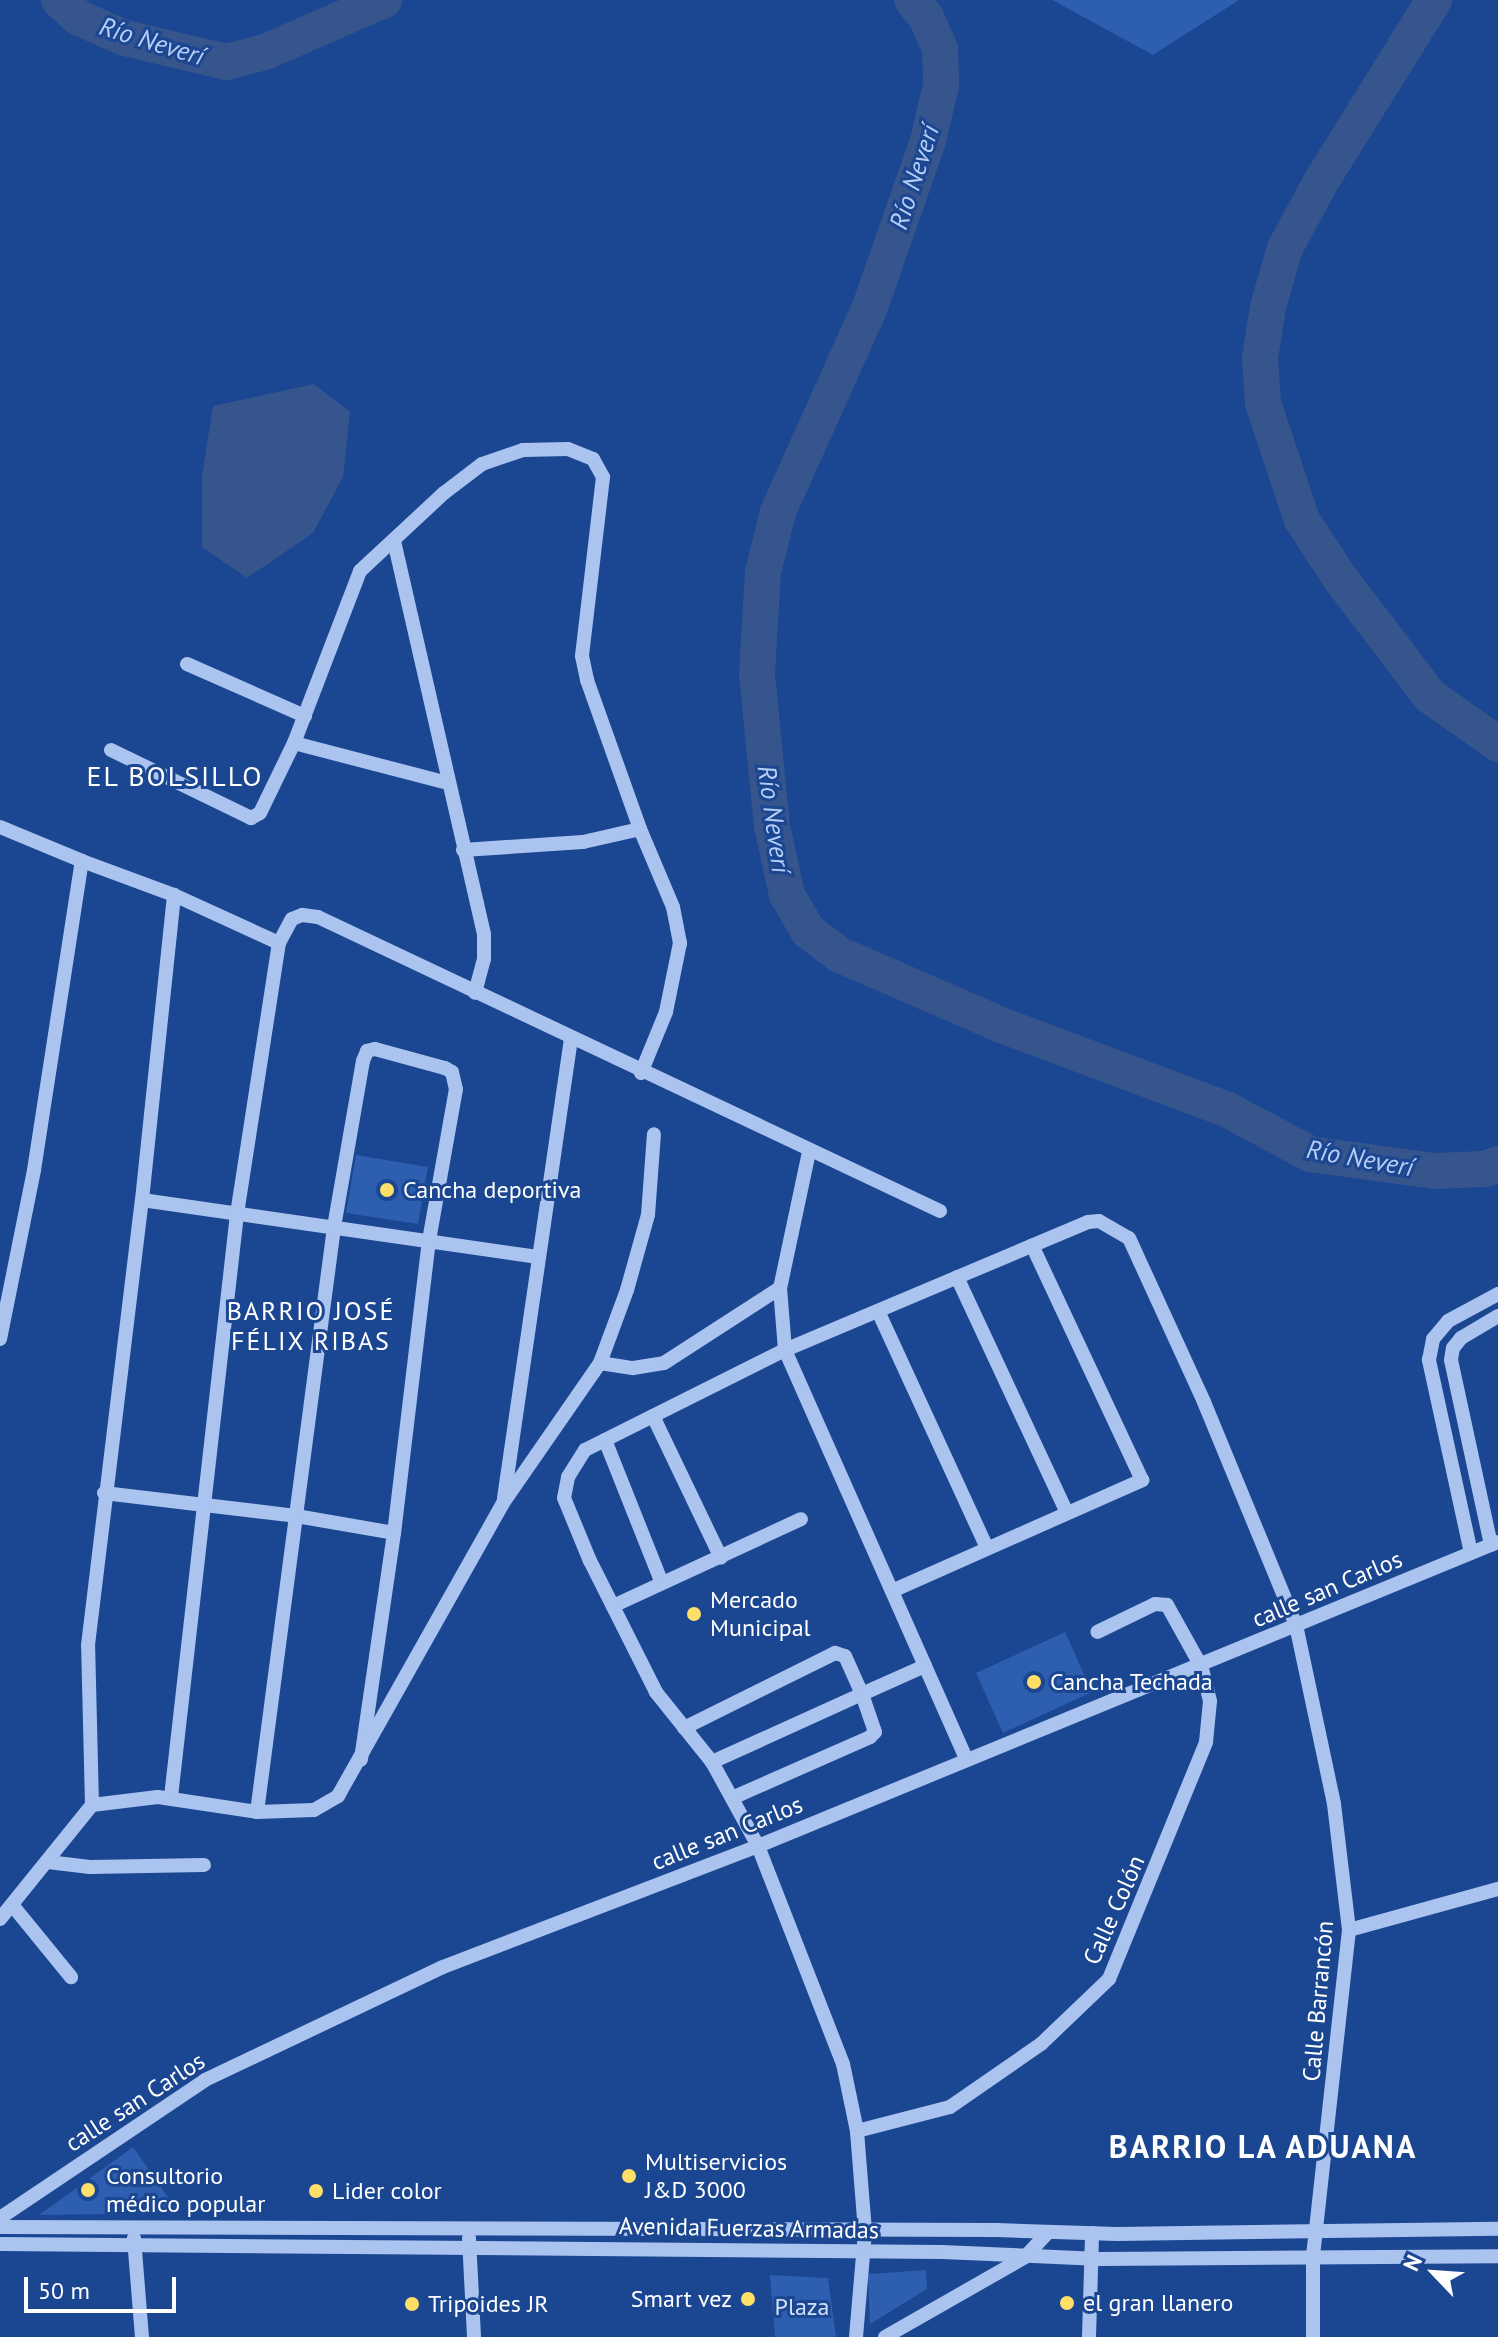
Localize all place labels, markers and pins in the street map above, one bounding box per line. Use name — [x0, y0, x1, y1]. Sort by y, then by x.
place label: Cancha deportiva — [403, 1176, 581, 1204]
marker: Cancha deportiva — [378, 1181, 396, 1199]
place label: Mercado Municipal — [710, 1586, 811, 1642]
marker: Mercado Municipal — [685, 1605, 703, 1623]
place label: Cancha Techada — [1050, 1668, 1213, 1696]
marker: Cancha Techada — [1025, 1673, 1043, 1691]
place label: Multiservicios J&D 3000 — [645, 2148, 787, 2204]
place label: Consultorio médico popular — [106, 2162, 265, 2218]
marker: Multiservicios J&D 3000 — [620, 2167, 638, 2185]
place label: Lider color — [332, 2177, 442, 2205]
marker: Consultorio médico popular — [77, 2179, 99, 2201]
marker: Lider color — [307, 2182, 325, 2200]
place label: Smart vez — [630, 2285, 732, 2313]
place label: el gran llanero — [1083, 2289, 1233, 2317]
place label: Tripoides JR — [428, 2290, 549, 2318]
marker: Smart vez — [739, 2290, 757, 2308]
marker: el gran llanero — [1058, 2294, 1076, 2312]
marker: Tripoides JR — [403, 2295, 421, 2313]

